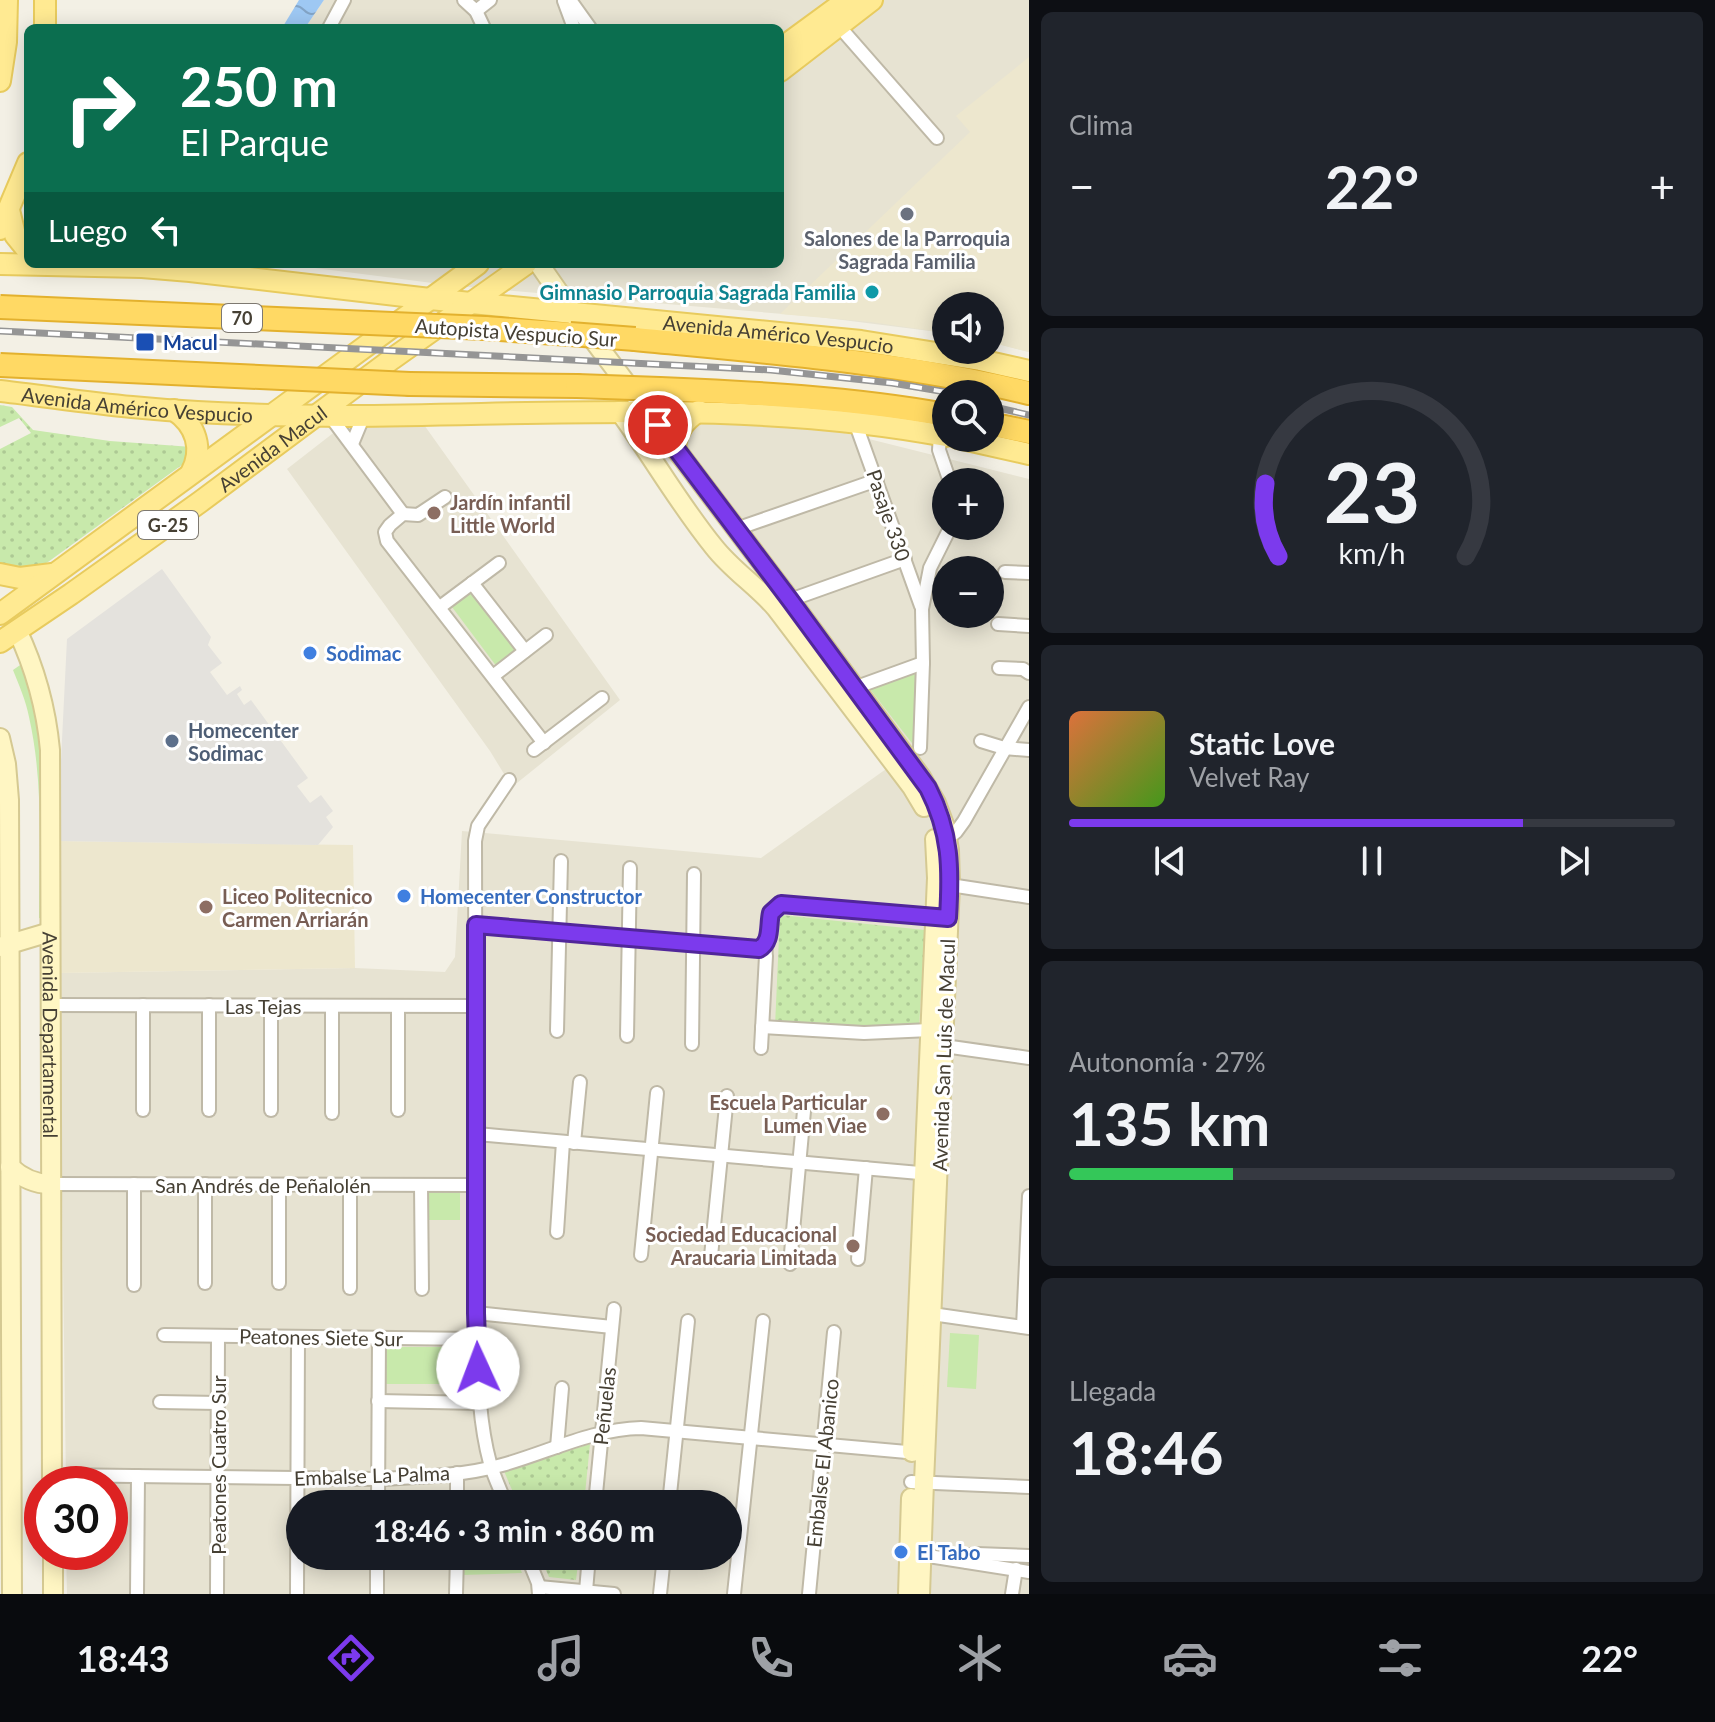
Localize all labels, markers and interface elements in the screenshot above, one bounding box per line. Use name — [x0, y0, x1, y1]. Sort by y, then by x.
text: 250 m — [180, 52, 338, 119]
icon: right — [48, 56, 152, 160]
text: Clima — [1069, 109, 1133, 141]
text: El Parque — [180, 120, 329, 164]
text: 22° — [1325, 150, 1419, 222]
text: − — [1069, 160, 1095, 212]
text: + — [1649, 160, 1675, 212]
marker: Salones de la Parroquia Sagrada Familia — [898, 205, 916, 223]
icon: left — [144, 208, 188, 252]
text: Luego — [48, 212, 128, 248]
place label: Salones de la Parroquia Sagrada Familia — [804, 226, 1010, 273]
place label: Gimnasio Parroquia Sagrada Familia — [539, 280, 856, 304]
marker: Gimnasio Parroquia Sagrada Familia — [863, 283, 881, 301]
map controls — [932, 292, 1004, 628]
button: sound — [932, 292, 1004, 364]
road number: 70 — [222, 304, 262, 332]
street label: Avenida Américo Vespucio — [662, 310, 896, 358]
street label: Autopista Vespucio Sur — [414, 313, 619, 351]
place label: Macul — [163, 330, 218, 354]
marker: Macul — [134, 331, 156, 353]
button: search — [932, 380, 1004, 452]
street label: Avenida Américo Vespucio — [20, 382, 253, 427]
pin — [624, 391, 692, 459]
street label: Avenida Macul — [213, 400, 331, 497]
icon: arrive — [636, 403, 680, 447]
text: 23 — [1324, 440, 1420, 540]
street label: Pasaje 330 — [862, 466, 916, 564]
button: + — [932, 468, 1004, 540]
place label: Jardín infantil Little World — [450, 490, 571, 537]
marker: Jardín infantil Little World — [425, 504, 443, 522]
road number: G-25 — [138, 511, 198, 539]
text: km/h — [1339, 536, 1405, 570]
button: − — [932, 556, 1004, 628]
place label: Sodimac — [326, 641, 402, 665]
marker: Sodimac — [301, 644, 319, 662]
place label: Homecenter Sodimac — [188, 718, 299, 765]
text: Static Love — [1189, 725, 1335, 761]
marker: Homecenter Sodimac — [163, 732, 181, 750]
text: Velvet Ray — [1189, 761, 1309, 793]
icon: previous — [1148, 839, 1192, 883]
icon: pause — [1350, 839, 1394, 883]
icon: next — [1552, 839, 1596, 883]
place label: Liceo Politecnico Carmen Arriarán — [222, 884, 372, 931]
place label: Homecenter Constructor — [420, 884, 642, 908]
marker: Homecenter Constructor — [395, 887, 413, 905]
marker: Liceo Politecnico Carmen Arriarán — [197, 898, 215, 916]
street label: Avenida Departamental — [38, 932, 63, 1138]
street label: Avenida San Luis de Macul — [927, 938, 959, 1172]
street label: Las Tejas — [225, 994, 301, 1018]
text: Autonomía · 27% — [1069, 1046, 1266, 1078]
text: 135 km — [1069, 1087, 1270, 1159]
place label: Escuela Particular Lumen Viae — [709, 1090, 868, 1137]
marker: Escuela Particular Lumen Viae — [874, 1105, 892, 1123]
street label: San Andrés de Peñalolén — [155, 1173, 371, 1197]
place label: Sociedad Educacional Araucaria Limitada — [645, 1222, 837, 1269]
marker: Sociedad Educacional Araucaria Limitada — [844, 1237, 862, 1255]
street label: Peatones Siete Sur — [239, 1324, 404, 1350]
position arrow — [436, 1326, 520, 1410]
street label: Peñuelas — [588, 1366, 620, 1446]
street label: Peatones Cuatro Sur — [206, 1375, 230, 1555]
text: Llegada — [1069, 1375, 1156, 1407]
street label: Embalse El Abanico — [801, 1377, 843, 1549]
text: 18:46 — [1069, 1416, 1224, 1488]
street label: Embalse La Palma — [294, 1460, 450, 1490]
speed limit sign: 30 — [24, 1466, 128, 1570]
text: 18:46 · 3 min · 860 m — [373, 1512, 655, 1548]
place label: El Tabo — [917, 1540, 980, 1564]
marker: El Tabo — [892, 1543, 910, 1561]
icon: directions — [323, 1630, 379, 1686]
icon: music — [533, 1630, 589, 1686]
icon: phone — [743, 1630, 799, 1686]
icon: climate — [952, 1630, 1008, 1686]
icon: car — [1162, 1630, 1218, 1686]
icon: filters — [1372, 1630, 1428, 1686]
text: 18:43 — [77, 1636, 170, 1680]
text: 22° — [1581, 1636, 1638, 1680]

